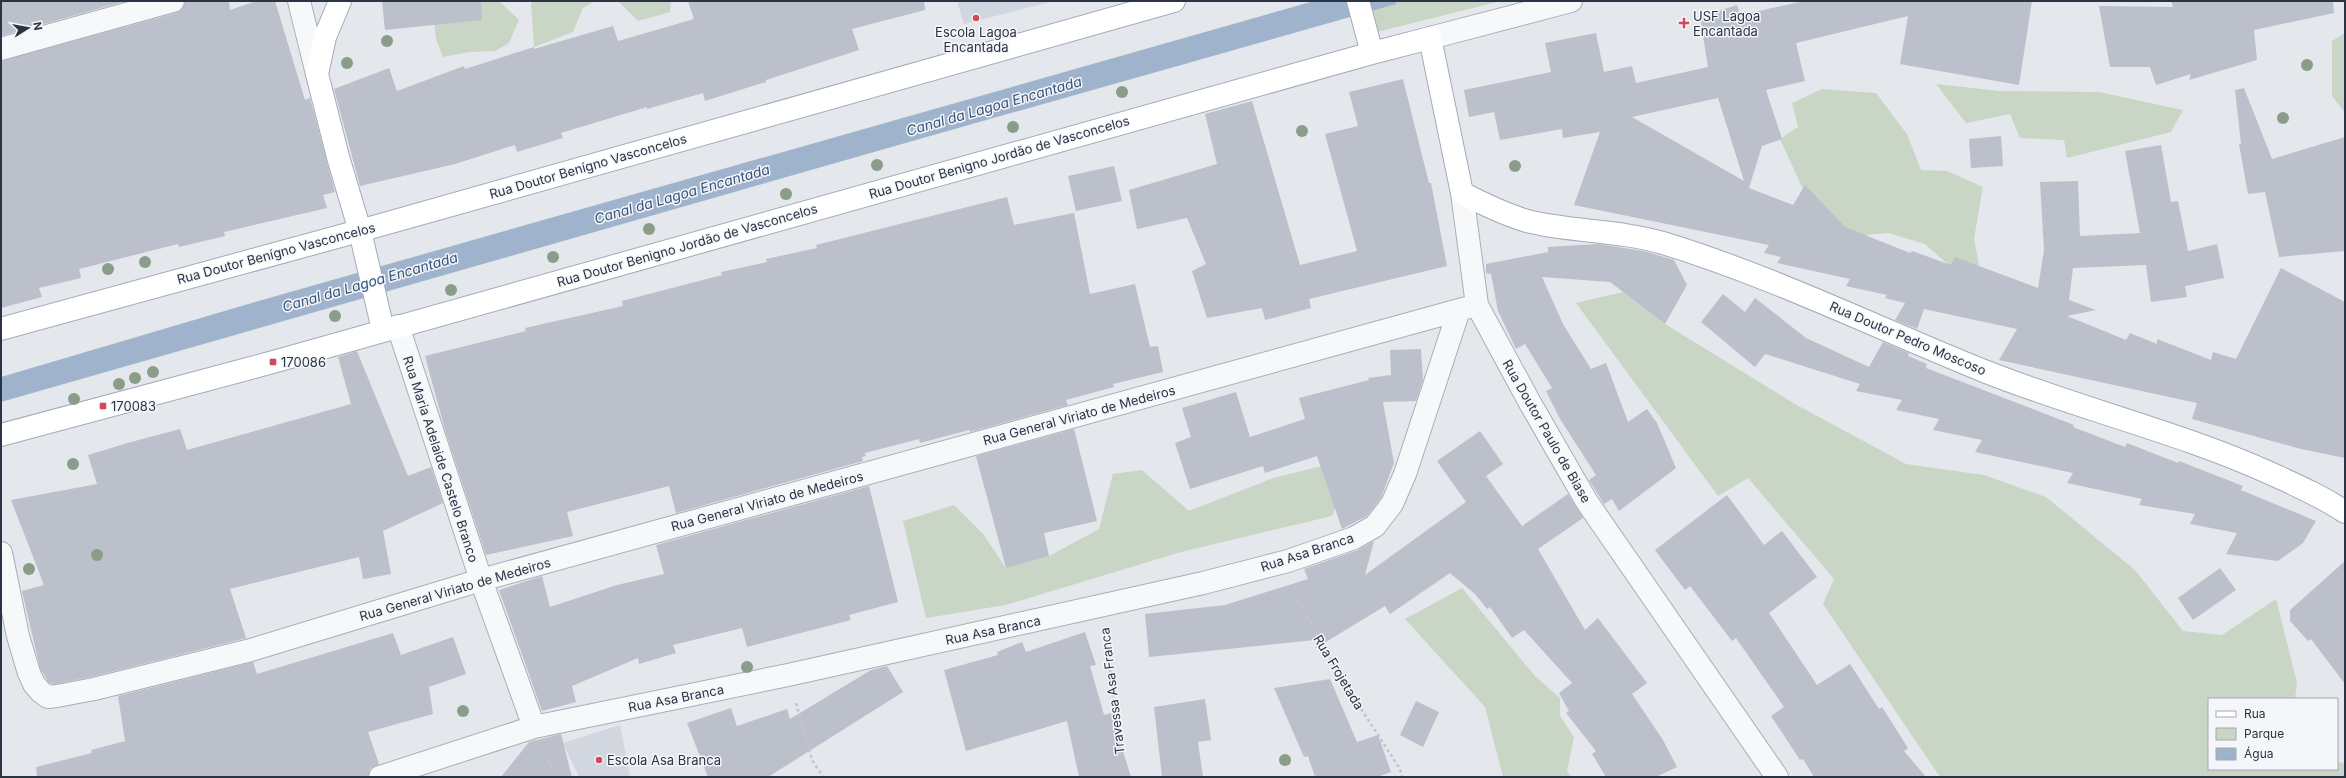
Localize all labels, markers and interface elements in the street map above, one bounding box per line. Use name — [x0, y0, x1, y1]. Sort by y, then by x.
north arrow — [8, 8, 48, 48]
place label: USF Lagoa Encantada — [1693, 8, 1760, 39]
marker: Escola Lagoa Encantada — [971, 13, 981, 23]
marker: USF Lagoa Encantada — [1678, 17, 1690, 29]
text: N — [30, 21, 45, 32]
place label: Escola Lagoa Encantada — [935, 24, 1017, 55]
water label: Canal da Lagoa Encantada — [904, 72, 1084, 139]
street label: Rua Doutor Benigno Jordão de Vasconcelos — [867, 112, 1131, 202]
street label: Rua Doutor Benígno Vasconcelos — [487, 130, 689, 202]
water label: Canal da Lagoa Encantada — [592, 160, 772, 227]
street label: Rua Doutor Benigno Jordão de Vasconcelos — [555, 200, 819, 290]
street label: Rua Doutor Benígno Vasconcelos — [175, 219, 377, 287]
water label: Canal da Lagoa Encantada — [280, 248, 460, 315]
street label: Rua Doutor Pedro Moscoso — [1827, 298, 1989, 378]
place label: 170086 — [281, 354, 326, 370]
street label: Rua Maria Adelaide Castelo Branco — [400, 354, 482, 564]
street label: Rua Doutor Paulo de Biase — [1499, 356, 1595, 506]
marker: 170086 — [268, 357, 278, 367]
street label: Rua General Viriato de Medeiros — [981, 382, 1177, 448]
place label: 170083 — [111, 398, 156, 414]
marker: 170083 — [98, 401, 108, 411]
street label: Rua General Viriato de Medeiros — [669, 468, 865, 534]
street label: Rua Asa Branca — [1258, 529, 1356, 575]
street label: Rua General Viriato de Medeiros — [357, 554, 553, 624]
street label: Rua Asa Branca — [944, 612, 1042, 648]
street label: Travessa Asa Franca — [1096, 627, 1128, 755]
street label: Rua Frojetada — [1310, 632, 1368, 712]
street label: Rua Asa Branca — [627, 681, 725, 715]
legend — [2208, 698, 2338, 770]
text: Rua — [2244, 706, 2266, 721]
text: Parque — [2244, 726, 2284, 741]
text: Água — [2244, 746, 2273, 761]
place label: Escola Asa Branca — [607, 752, 721, 768]
marker: Escola Asa Branca — [594, 755, 604, 765]

